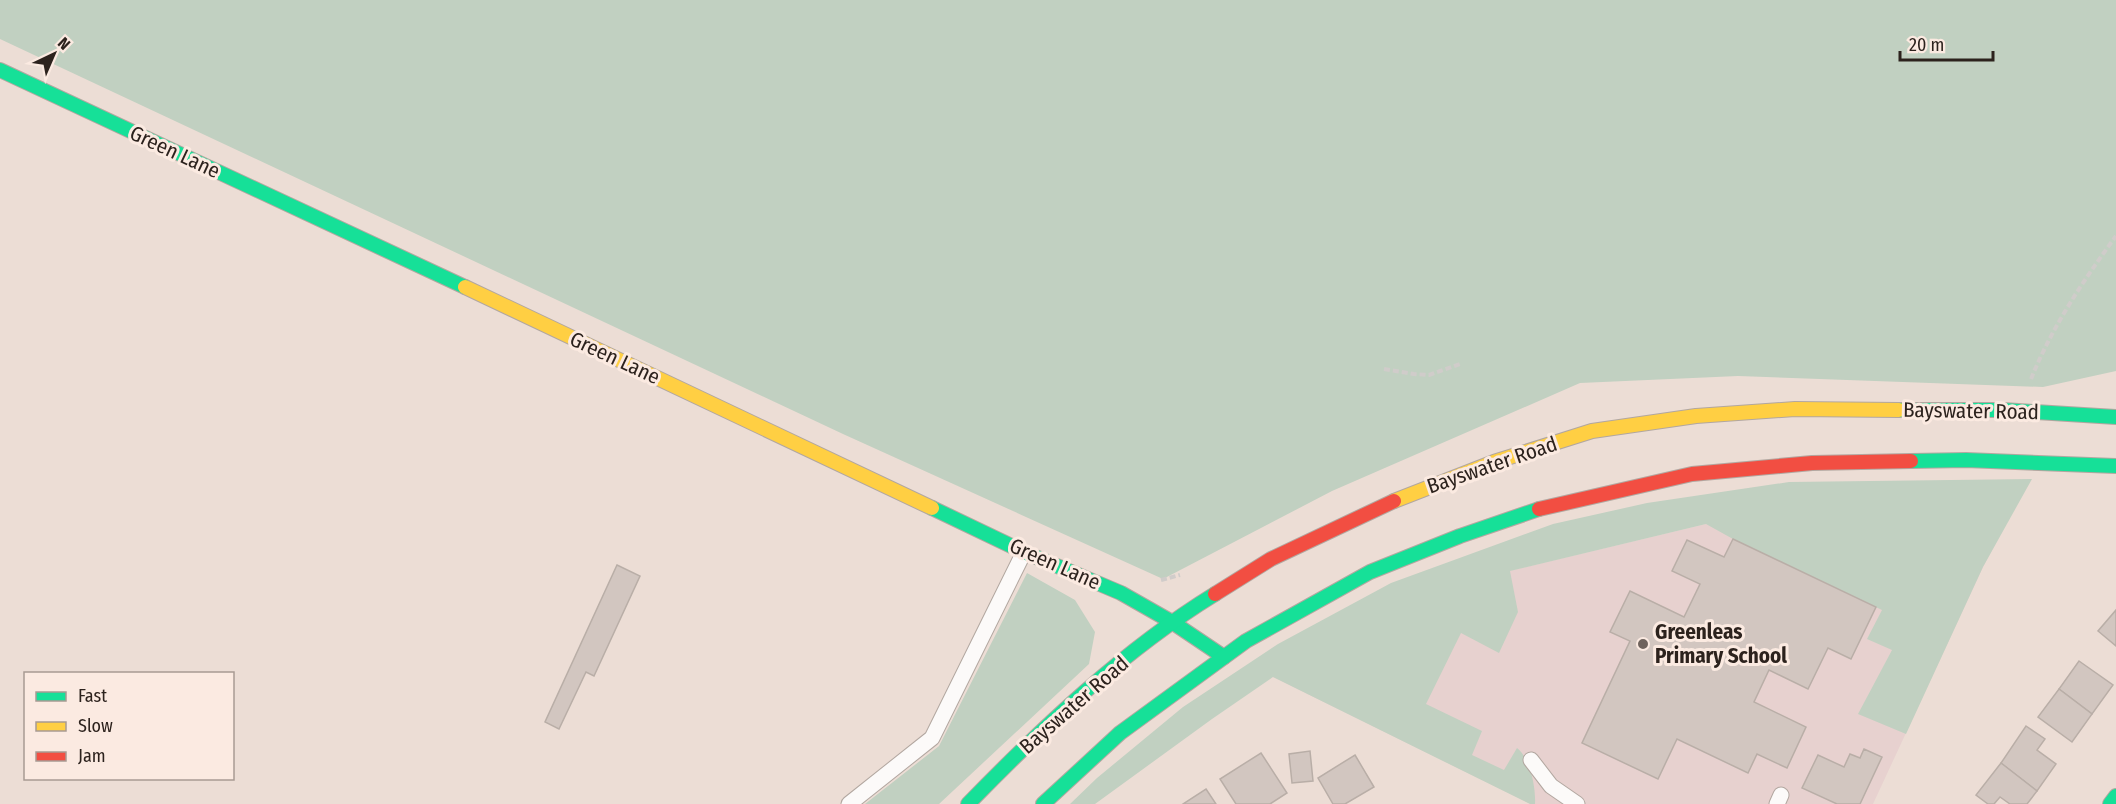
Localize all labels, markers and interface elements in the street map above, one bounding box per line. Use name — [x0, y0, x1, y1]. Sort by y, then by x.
north arrow — [24, 24, 84, 84]
scale bar — [1900, 24, 1993, 62]
text: N — [54, 33, 74, 54]
text: 20 m — [1909, 34, 1944, 56]
street label: Green Lane — [126, 120, 224, 184]
street label: Green Lane — [566, 326, 664, 390]
street label: Bayswater Road — [1903, 397, 2039, 425]
street label: Bayswater Road — [1423, 431, 1561, 499]
street label: Green Lane — [1006, 533, 1104, 595]
place label: Greenleas Primary School — [1655, 619, 1787, 669]
marker: Greenleas Primary School — [1636, 637, 1650, 651]
street label: Bayswater Road — [1014, 651, 1134, 759]
legend — [24, 672, 234, 780]
text: Fast — [78, 685, 107, 707]
text: Slow — [78, 715, 113, 737]
text: Jam — [78, 745, 106, 767]

